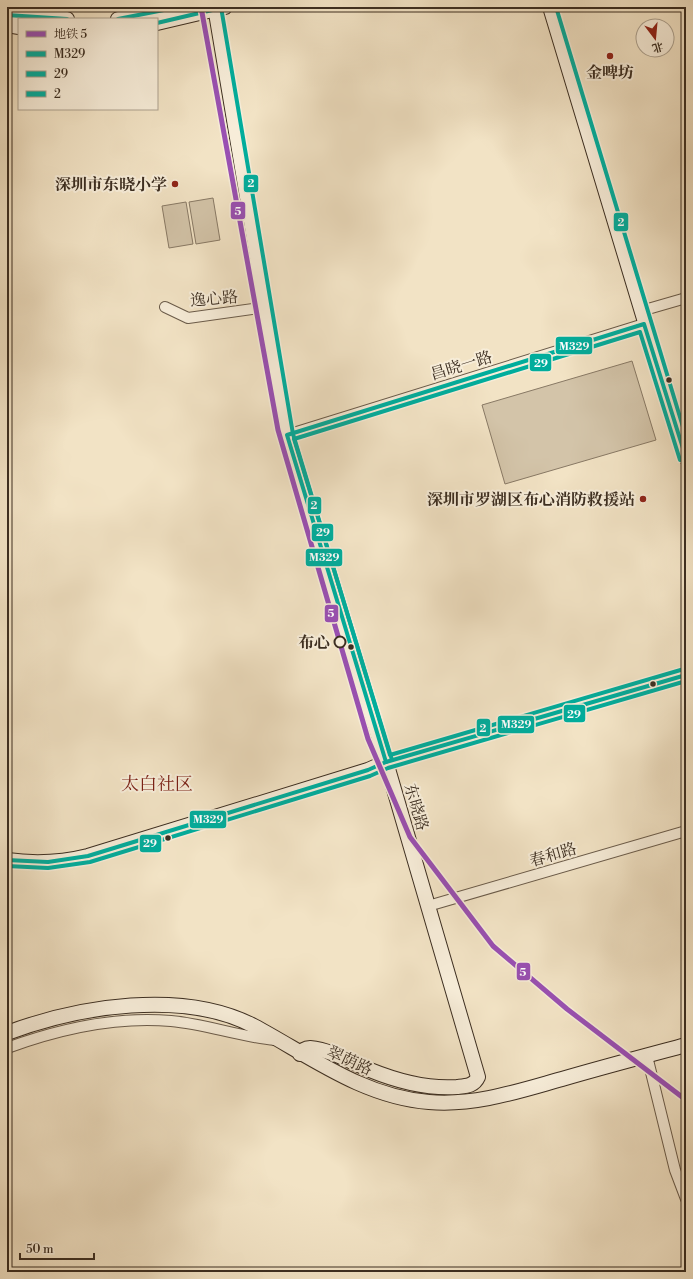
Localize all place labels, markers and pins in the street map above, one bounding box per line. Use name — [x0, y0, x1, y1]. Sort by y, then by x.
marker: 金啤坊 — [605, 51, 615, 61]
place label: 金啤坊 — [586, 63, 634, 83]
place label: 深圳市东晓小学 — [55, 175, 167, 195]
marker: 深圳市东晓小学 — [170, 179, 180, 189]
unlabelled marker — [664, 375, 674, 385]
place label: 深圳市罗湖区布心消防救援站 — [427, 490, 635, 510]
marker: 深圳市罗湖区布心消防救援站 — [638, 494, 648, 504]
place label: 布心 — [298, 633, 330, 653]
marker: 布心 — [333, 635, 347, 649]
unlabelled marker — [346, 642, 356, 652]
unlabelled marker — [648, 679, 658, 689]
unlabelled marker — [163, 833, 173, 843]

